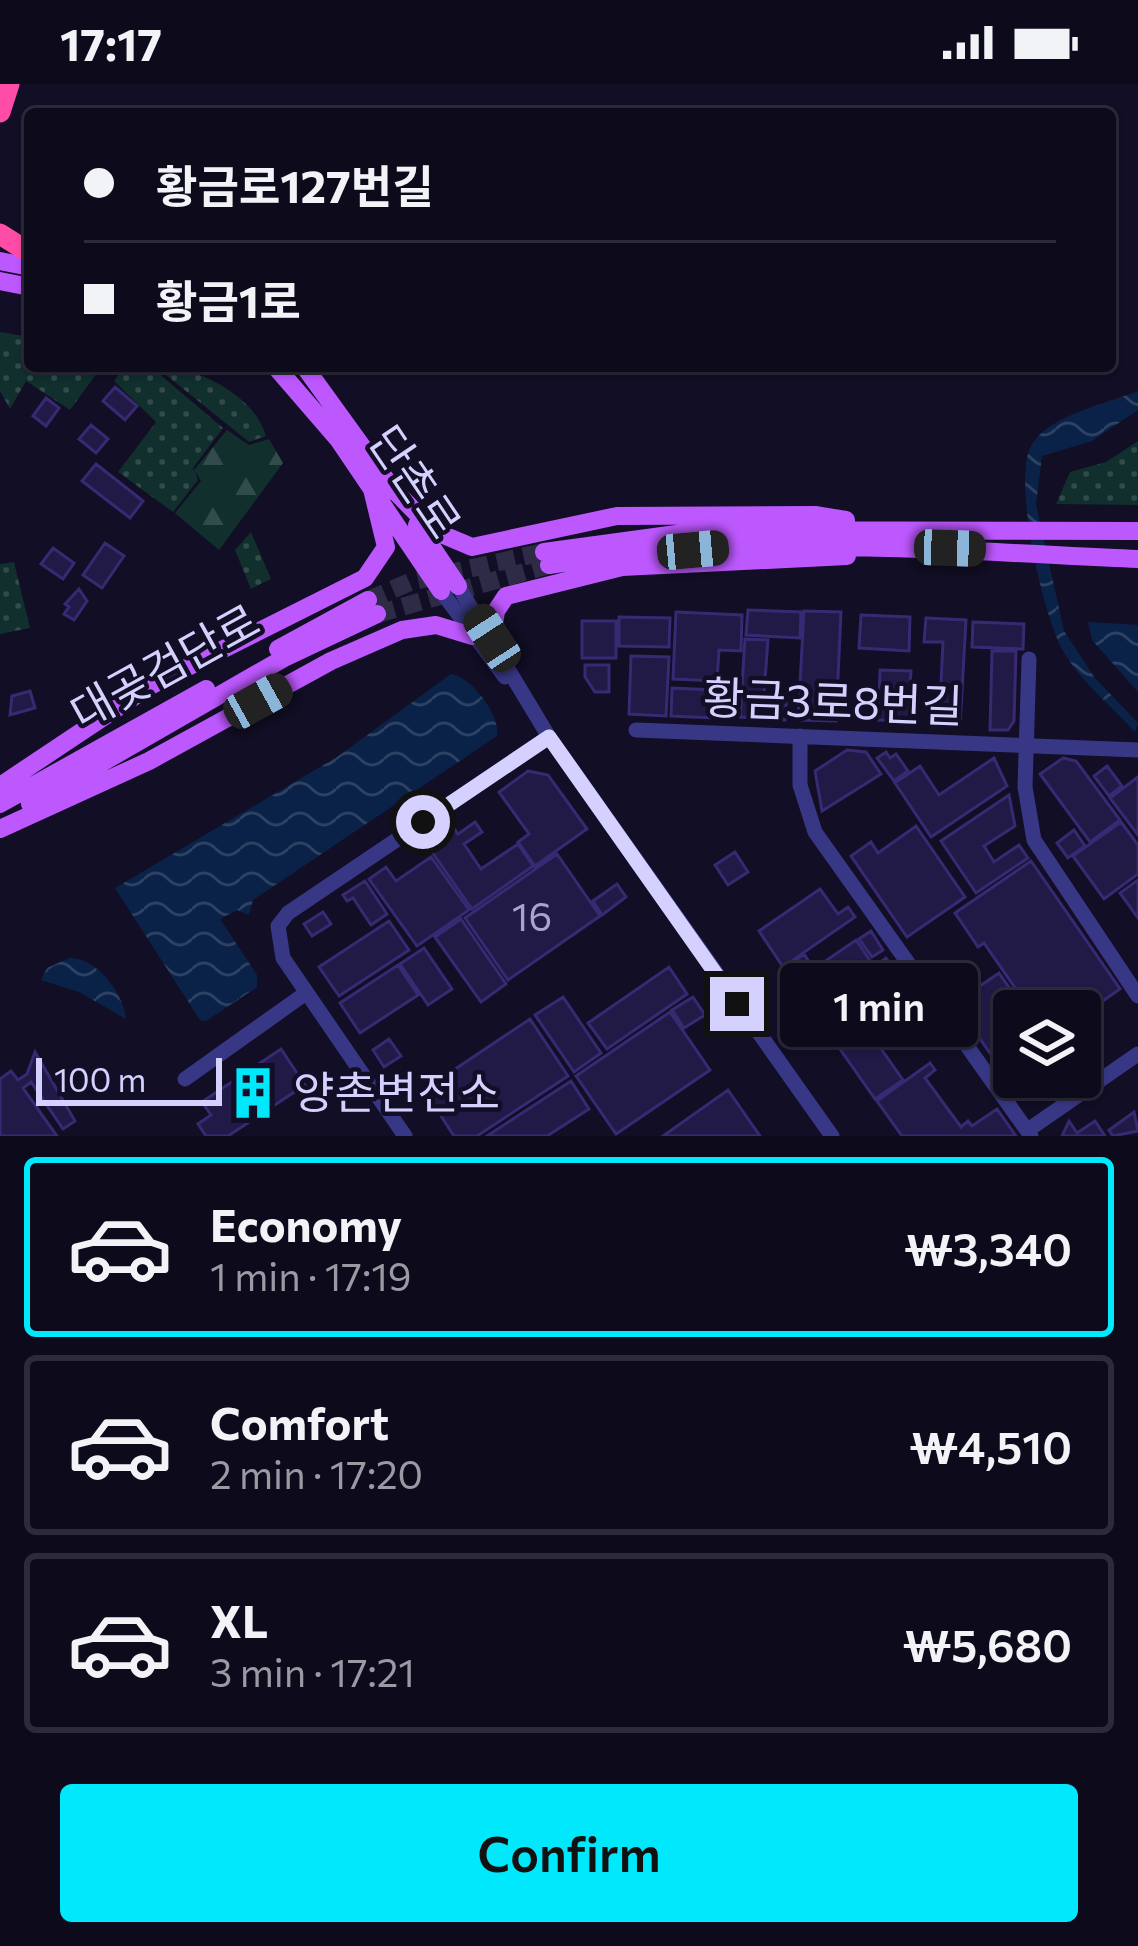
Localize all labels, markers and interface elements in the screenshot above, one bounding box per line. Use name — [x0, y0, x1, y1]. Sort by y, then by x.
text: 17:17 — [60, 15, 162, 70]
text: 황금로127번길 — [156, 157, 433, 212]
text: 황금1로 — [156, 272, 301, 327]
street label: 단촌로 — [360, 414, 475, 547]
car — [656, 529, 730, 571]
car — [913, 529, 987, 567]
street label: 대곶검단로 — [60, 591, 268, 739]
car — [457, 598, 527, 678]
street label: 황금3로8번길 — [702, 667, 964, 732]
car — [218, 668, 298, 734]
route start — [396, 795, 450, 849]
house number: 16 — [512, 891, 552, 939]
callout: 1 min — [779, 962, 977, 1046]
route end — [710, 977, 764, 1031]
text: 1 min — [833, 981, 925, 1029]
map controls — [993, 990, 1101, 1098]
button: layers — [993, 990, 1101, 1098]
scale bar — [36, 1052, 222, 1105]
text: 100 m — [54, 1058, 146, 1099]
place label: 양촌변전소 — [293, 1063, 500, 1118]
building icon: 양촌변전소 — [224, 1064, 282, 1122]
icon: car — [66, 1193, 174, 1301]
text: Economy — [210, 1196, 402, 1251]
text: ₩3,340 — [904, 1220, 1072, 1275]
text: 1 min · 17:19 — [210, 1251, 412, 1299]
icon: car — [66, 1391, 174, 1499]
text: Comfort — [210, 1394, 389, 1449]
text: ₩4,510 — [910, 1418, 1072, 1473]
text: 2 min · 17:20 — [210, 1449, 423, 1497]
icon: car — [66, 1589, 174, 1697]
text: XL — [210, 1592, 268, 1647]
text: ₩5,680 — [903, 1616, 1072, 1671]
text: 3 min · 17:21 — [210, 1647, 415, 1695]
button: Confirm — [60, 1784, 1078, 1922]

